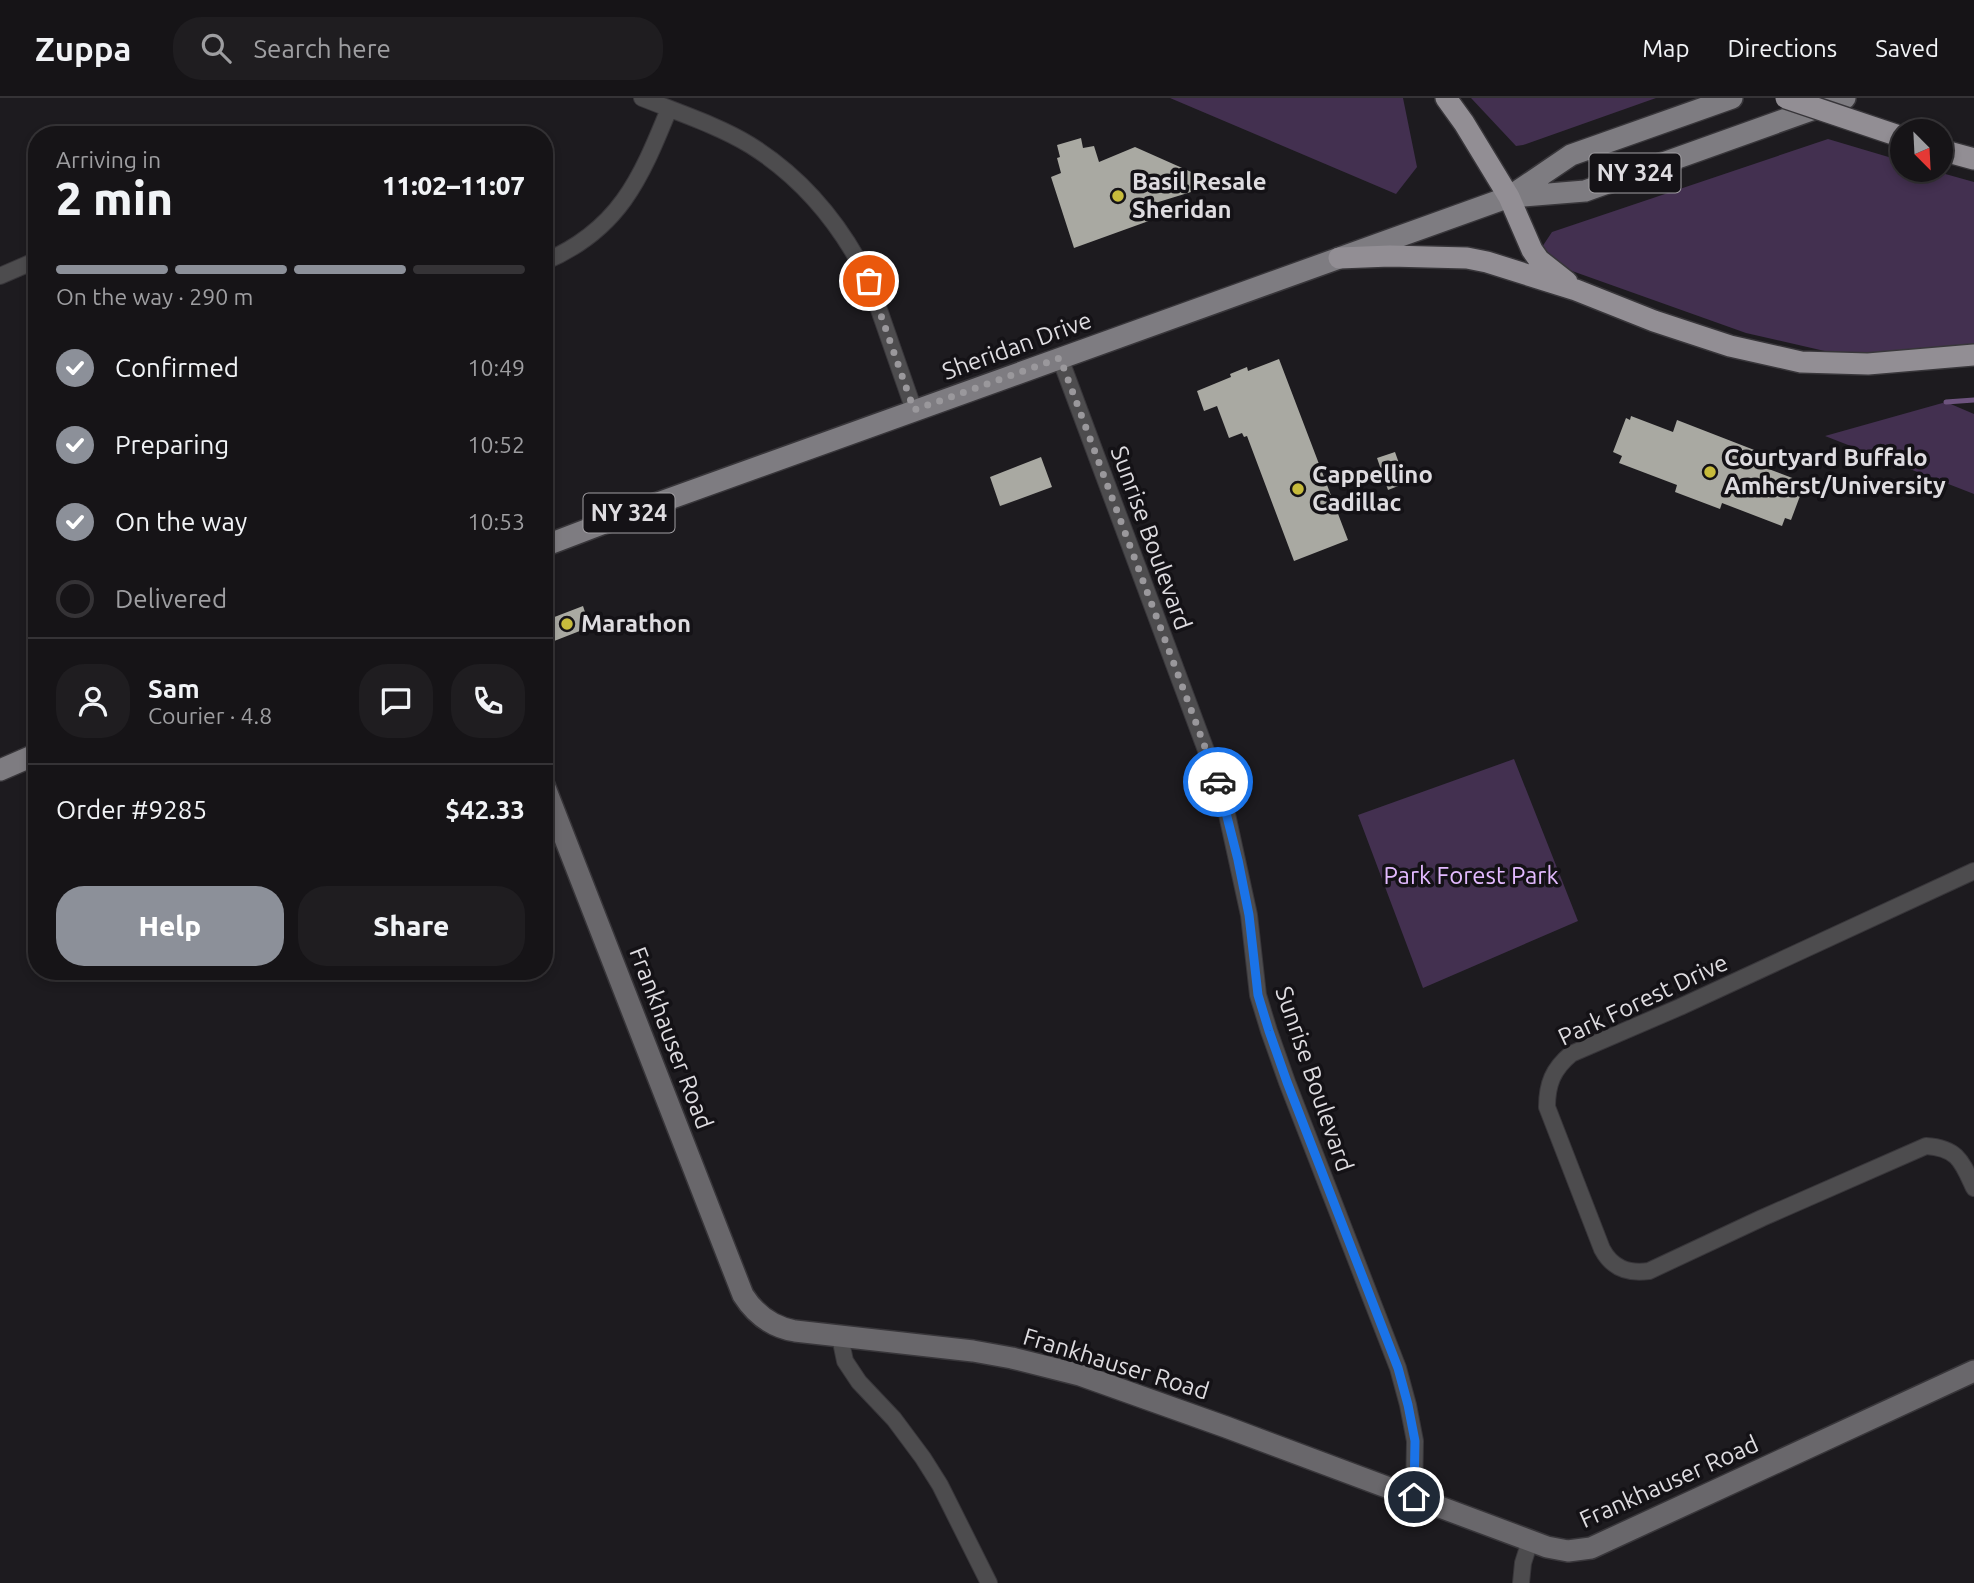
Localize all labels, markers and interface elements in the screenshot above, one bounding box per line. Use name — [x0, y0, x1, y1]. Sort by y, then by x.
search box — [173, 17, 663, 80]
icon: search — [197, 29, 235, 67]
text: Zuppa — [35, 30, 131, 67]
text: Search here — [253, 34, 391, 63]
text: Map — [1642, 35, 1689, 62]
text: Directions — [1727, 35, 1837, 62]
text: Saved — [1875, 35, 1939, 62]
north arrow — [1890, 119, 1953, 182]
map controls — [1890, 119, 1953, 182]
text: Arriving in — [56, 147, 161, 172]
road number: NY 324 — [1590, 153, 1680, 192]
place label: Basil Resale Sheridan — [1132, 168, 1266, 223]
text: 11:02–11:07 — [382, 171, 525, 200]
text: 2 min — [56, 172, 173, 224]
marker: Basil Resale Sheridan — [1110, 188, 1126, 204]
pin — [839, 251, 899, 311]
icon: bag — [850, 262, 888, 300]
text: On the way · 290 m — [56, 284, 253, 309]
street label: Sheridan Drive — [939, 306, 1095, 385]
icon: check — [56, 349, 94, 387]
text: Confirmed — [115, 353, 239, 382]
text: 10:49 — [467, 355, 525, 380]
icon: check — [56, 426, 94, 464]
text: Preparing — [115, 430, 229, 459]
text: 10:52 — [467, 432, 525, 457]
street label: Sunrise Boulevard — [1106, 442, 1197, 633]
place label: Courtyard Buffalo Amherst/University — [1724, 444, 1946, 499]
place label: Cappellino Cadillac — [1312, 461, 1433, 516]
marker: Courtyard Buffalo Amherst/University — [1702, 464, 1718, 480]
marker: Cappellino Cadillac — [1290, 481, 1306, 497]
road number: NY 324 — [584, 494, 674, 532]
icon: check — [56, 503, 94, 541]
text: On the way — [115, 507, 247, 536]
text: 10:53 — [467, 509, 525, 534]
text: Delivered — [115, 584, 227, 613]
place label: Marathon — [581, 610, 691, 637]
marker: Marathon — [559, 616, 575, 632]
button: person — [56, 664, 130, 738]
button: chat — [359, 664, 433, 738]
button: phone — [451, 664, 525, 738]
text: Sam — [148, 674, 200, 703]
text: Courier · 4.8 — [148, 703, 272, 728]
courier — [1183, 747, 1253, 817]
icon: car — [1199, 763, 1237, 801]
text: Order #9285 — [56, 795, 207, 824]
text: $42.33 — [445, 795, 525, 824]
park label: Park Forest Park — [1383, 862, 1559, 889]
button: Help — [56, 886, 284, 966]
button: Share — [298, 886, 525, 966]
street label: Frankhauser Road — [624, 943, 719, 1133]
street label: Park Forest Drive — [1554, 948, 1732, 1051]
street label: Sunrise Boulevard — [1270, 983, 1359, 1175]
street label: Frankhauser Road — [1020, 1322, 1212, 1405]
street label: Frankhauser Road — [1575, 1430, 1762, 1533]
pin — [1384, 1467, 1444, 1527]
icon: home — [1395, 1478, 1433, 1516]

